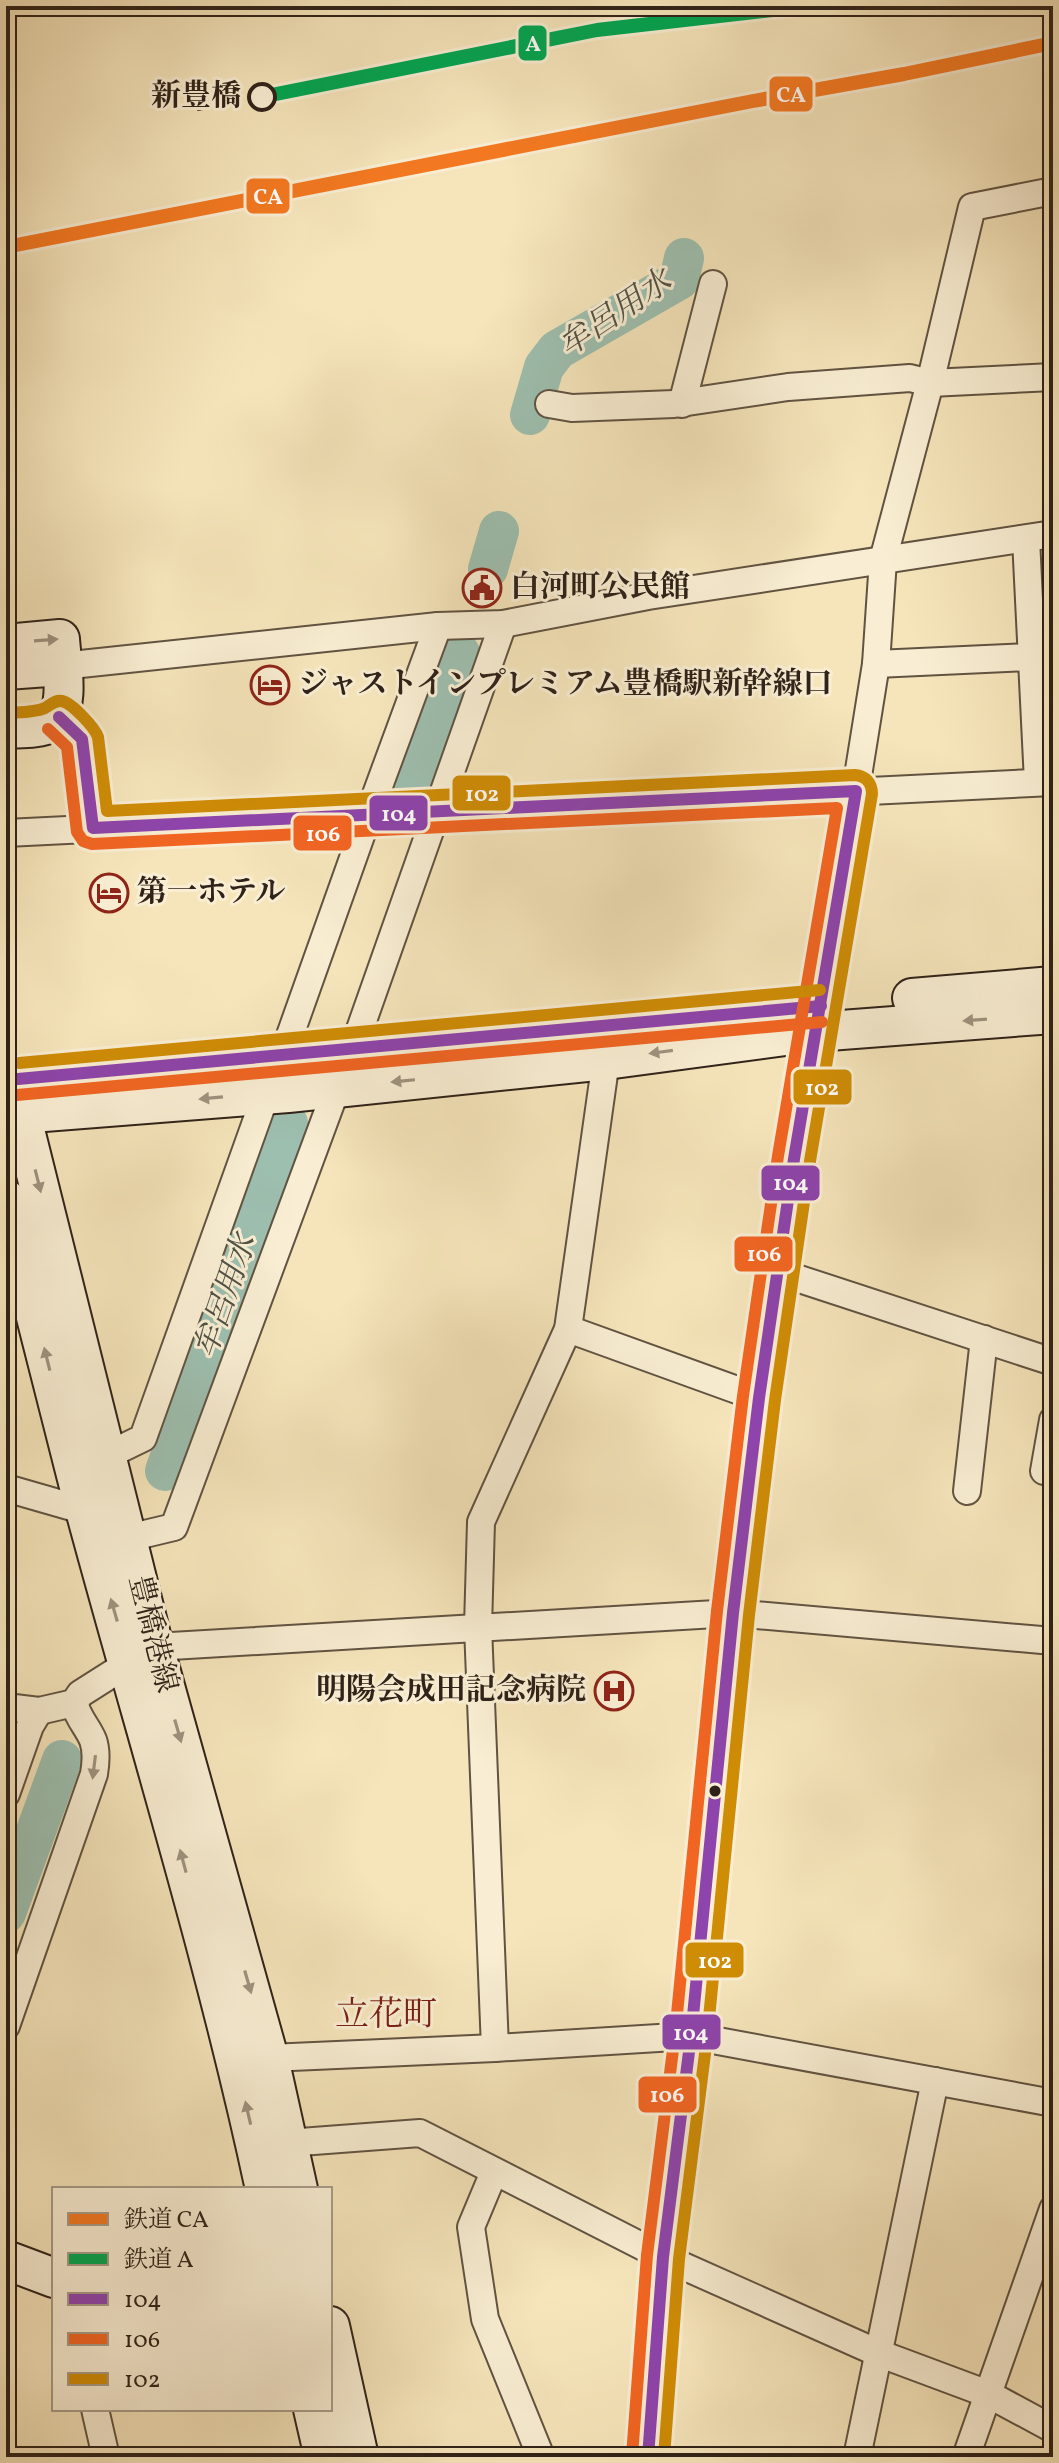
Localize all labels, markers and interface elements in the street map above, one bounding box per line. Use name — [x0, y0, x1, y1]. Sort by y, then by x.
line badge: A — [517, 24, 548, 62]
text: A — [525, 30, 541, 61]
line badge: CA — [768, 75, 814, 113]
place label: 新豊橋 — [151, 76, 241, 118]
text: CA — [776, 81, 806, 112]
marker: 新豊橋 — [248, 83, 276, 111]
line badge: CA — [245, 177, 291, 215]
text: CA — [253, 183, 283, 214]
water label: 牟呂用水 — [551, 259, 684, 369]
public building icon: 白河町公民館 — [461, 567, 503, 609]
place label: 白河町公民館 — [510, 567, 690, 609]
one-way arrow — [34, 634, 60, 647]
hotel icon: ジャストインプレミアム豊橋駅新幹線口 — [249, 664, 291, 706]
place label: ジャストインプレミアム豊橋駅新幹線口 — [298, 664, 833, 706]
line badge: 102 — [451, 774, 512, 812]
text: 102 — [465, 780, 499, 811]
line badge: 104 — [368, 794, 429, 832]
text: 104 — [381, 800, 417, 831]
line badge: 106 — [292, 814, 353, 852]
text: 106 — [306, 820, 340, 851]
hotel icon: 第一ホテル — [88, 872, 130, 914]
place label: 第一ホテル — [137, 872, 286, 914]
one-way arrow — [962, 1014, 987, 1027]
one-way arrow — [648, 1046, 673, 1059]
line badge: 102 — [792, 1068, 853, 1106]
one-way arrow — [390, 1074, 415, 1087]
text: 102 — [805, 1074, 839, 1105]
one-way arrow — [198, 1092, 223, 1105]
line badge: 104 — [760, 1164, 821, 1202]
one-way arrow — [32, 1169, 44, 1194]
text: 104 — [773, 1169, 809, 1200]
water label: 牟呂用水 — [185, 1226, 270, 1365]
line badge: 106 — [733, 1235, 794, 1273]
text: 106 — [747, 1240, 781, 1271]
one-way arrow — [40, 1347, 53, 1372]
street label: 豊橋港線 — [117, 1571, 187, 1697]
one-way arrow — [107, 1598, 120, 1622]
place label: 明陽会成田記念病院 — [316, 1670, 586, 1712]
hospital icon: 明陽会成田記念病院 — [593, 1670, 635, 1712]
one-way arrow — [172, 1720, 185, 1744]
one-way arrow — [87, 1755, 100, 1780]
unlabelled marker — [707, 1783, 723, 1799]
one-way arrow — [176, 1849, 188, 1874]
line badge: 102 — [684, 1941, 745, 1979]
text: 102 — [698, 1947, 732, 1978]
one-way arrow — [242, 1970, 255, 1994]
district label: 立花町 — [335, 1993, 437, 2040]
line badge: 104 — [661, 2013, 722, 2051]
text: 104 — [673, 2019, 709, 2050]
line badge: 106 — [637, 2075, 698, 2114]
text: 106 — [650, 2081, 684, 2112]
one-way arrow — [241, 2100, 254, 2125]
legend — [52, 2187, 332, 2411]
text: 鉄道 CA — [124, 2204, 209, 2238]
text: 鉄道 A — [124, 2244, 194, 2278]
text: 104 — [124, 2284, 161, 2318]
text: 106 — [124, 2324, 160, 2358]
text: 102 — [124, 2364, 161, 2398]

